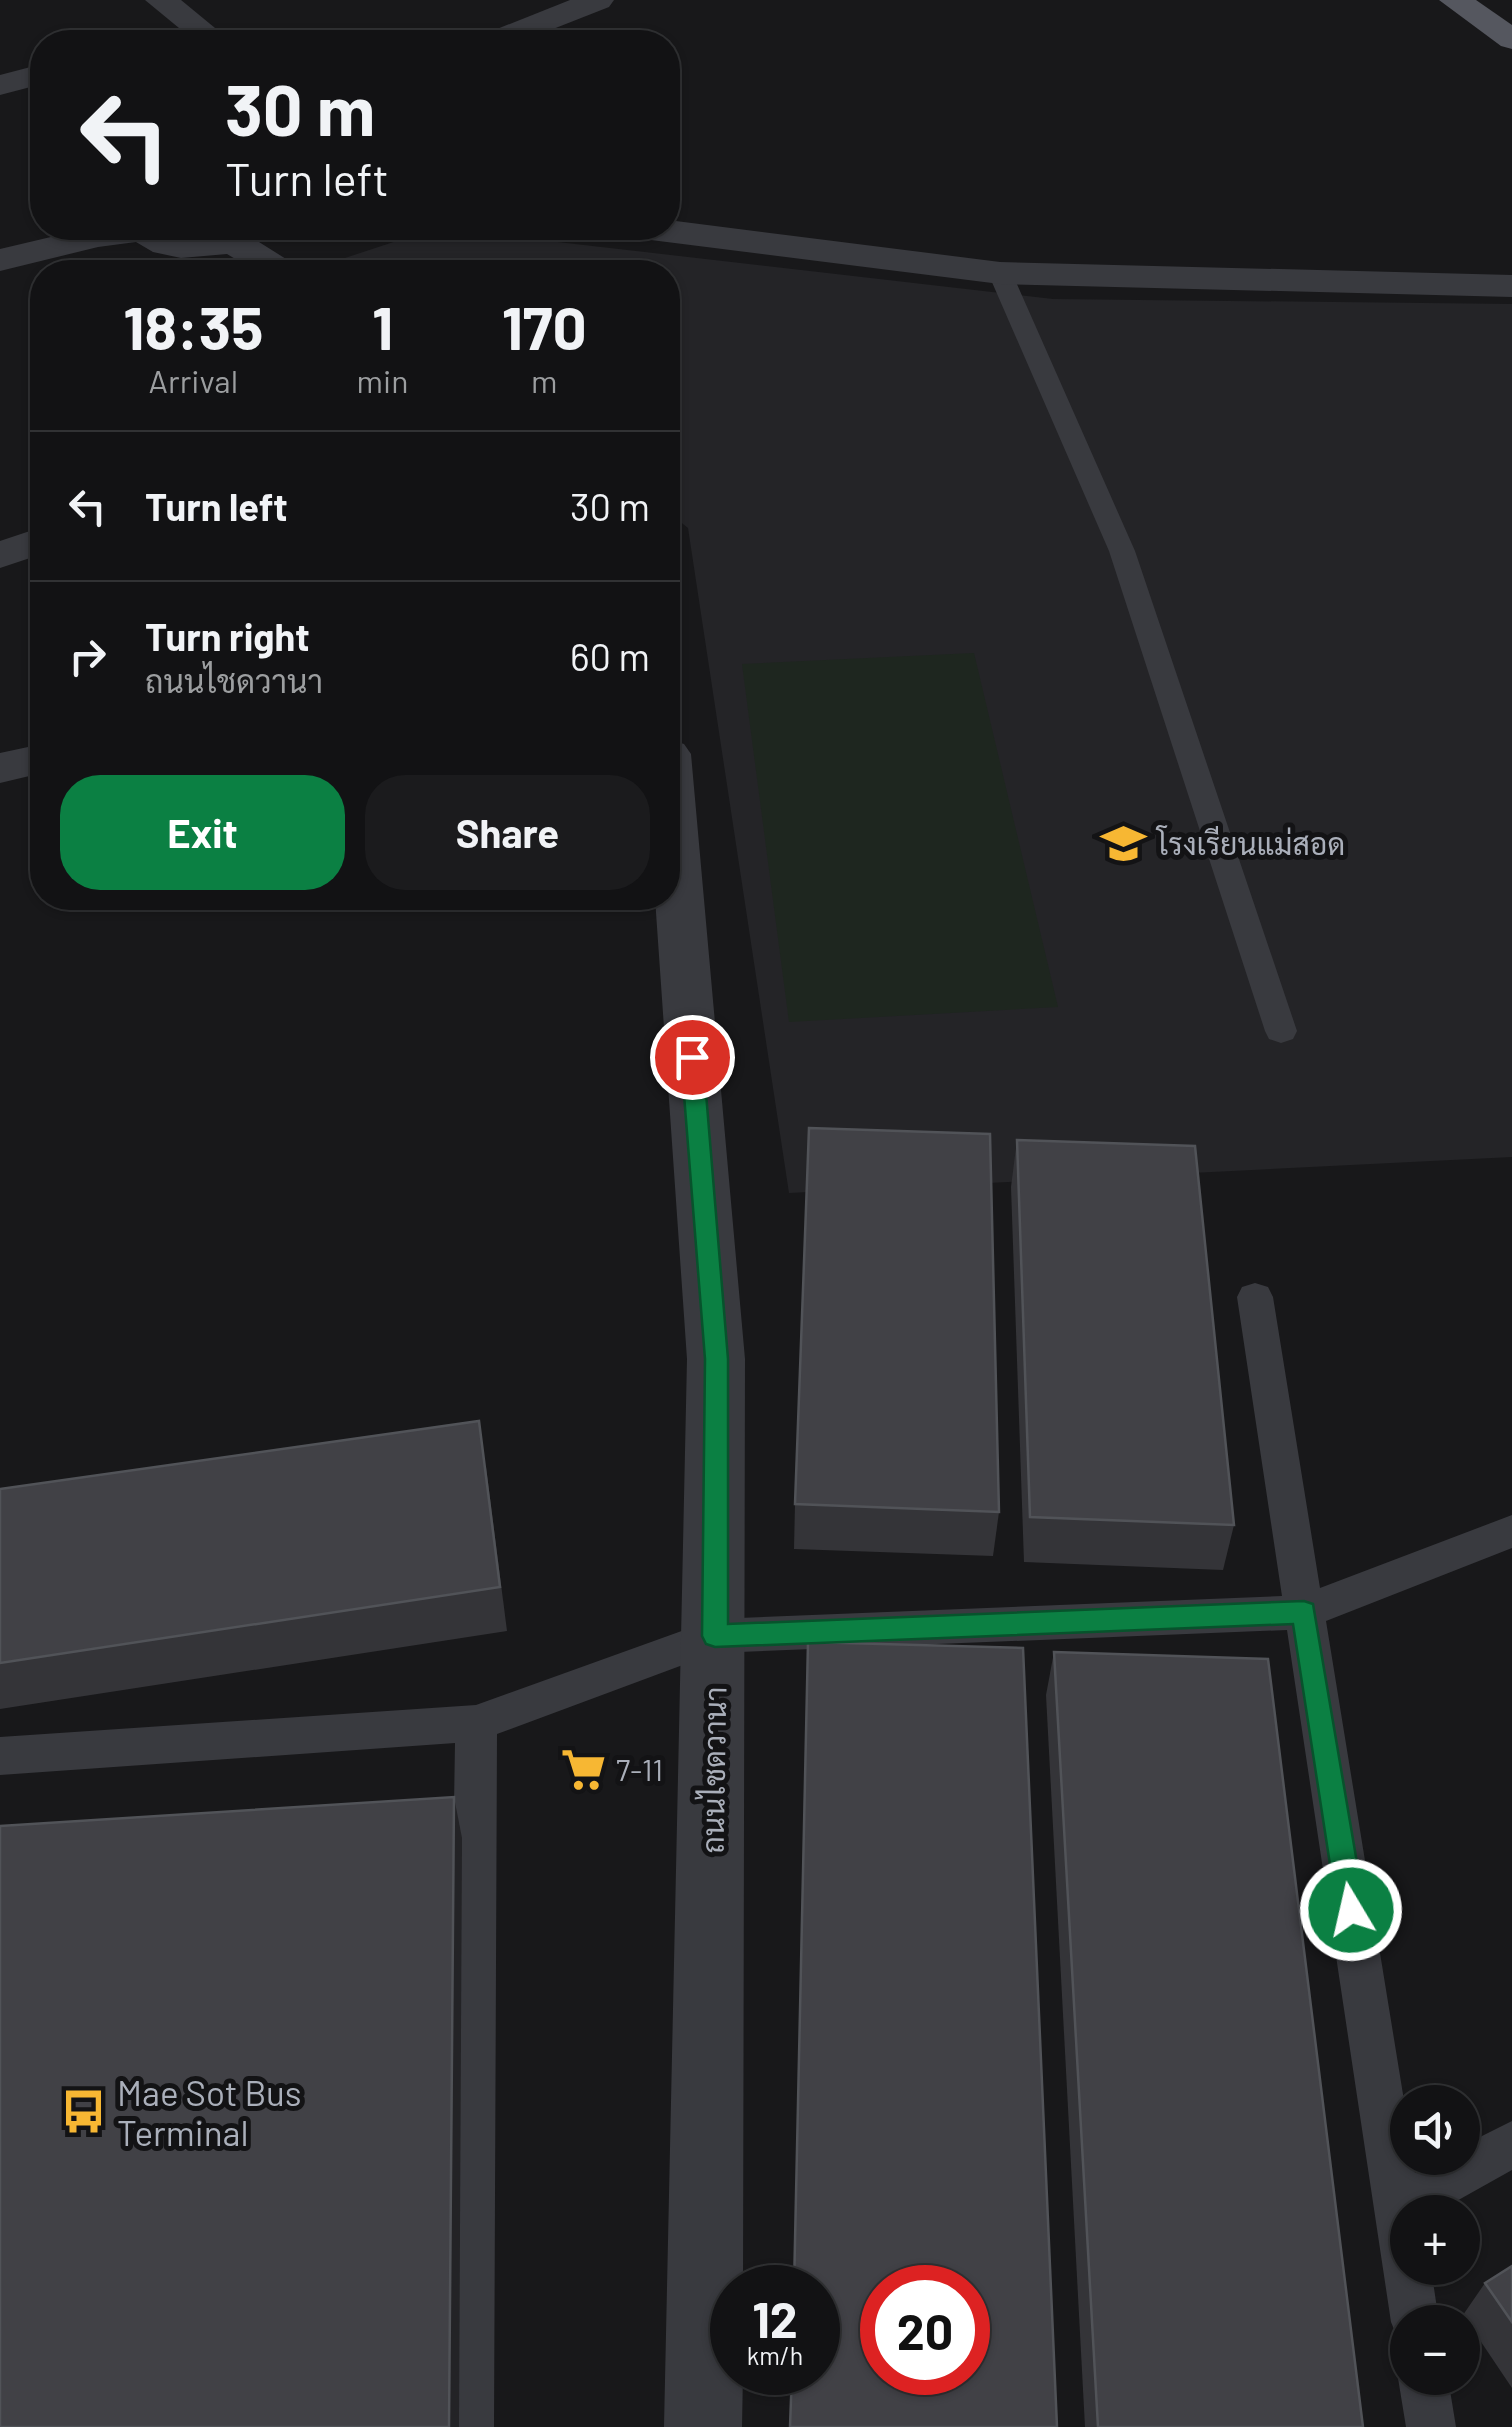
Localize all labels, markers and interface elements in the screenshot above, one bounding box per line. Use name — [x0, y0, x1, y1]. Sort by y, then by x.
text: 30 m — [225, 66, 375, 150]
icon: left — [60, 70, 190, 200]
text: Turn left — [225, 151, 389, 205]
text: 18:35 — [123, 290, 263, 362]
text: 1 — [372, 290, 393, 362]
text: 170 — [502, 290, 587, 362]
text: Arrival — [149, 361, 238, 399]
text: min — [357, 361, 408, 399]
text: m — [531, 361, 557, 399]
icon: left — [60, 479, 115, 534]
text: Turn left — [145, 483, 288, 529]
text: 30 m — [570, 483, 650, 529]
text: Turn right — [145, 613, 310, 659]
icon: right — [60, 629, 115, 684]
text: 60 m — [570, 633, 650, 679]
text: ถนนไชดวานา — [145, 661, 323, 699]
button: Exit — [60, 775, 345, 890]
button: Share — [365, 775, 650, 890]
school or university icon: โรงเรียนแม่สอด — [1100, 819, 1148, 867]
place label: โรงเรียนแม่สอด — [1155, 825, 1345, 861]
pin — [650, 1015, 735, 1100]
icon: arrive — [665, 1030, 720, 1085]
street label: ถนนไชดวานา — [694, 1686, 732, 1854]
supermarket icon: 7-11 — [559, 1745, 607, 1793]
place label: 7-11 — [616, 1751, 663, 1787]
position arrow — [1299, 1858, 1403, 1962]
place label: Mae Sot Bus Terminal — [117, 2071, 302, 2153]
map controls — [1390, 2085, 1480, 2395]
button: sound — [1390, 2085, 1480, 2175]
bus stop icon: Mae Sot Bus Terminal — [60, 2088, 108, 2136]
button: + — [1390, 2195, 1480, 2285]
speed limit sign: 20 — [860, 2265, 990, 2395]
text: 12 — [752, 2288, 798, 2348]
button: − — [1390, 2305, 1480, 2395]
text: km/h — [747, 2340, 803, 2370]

